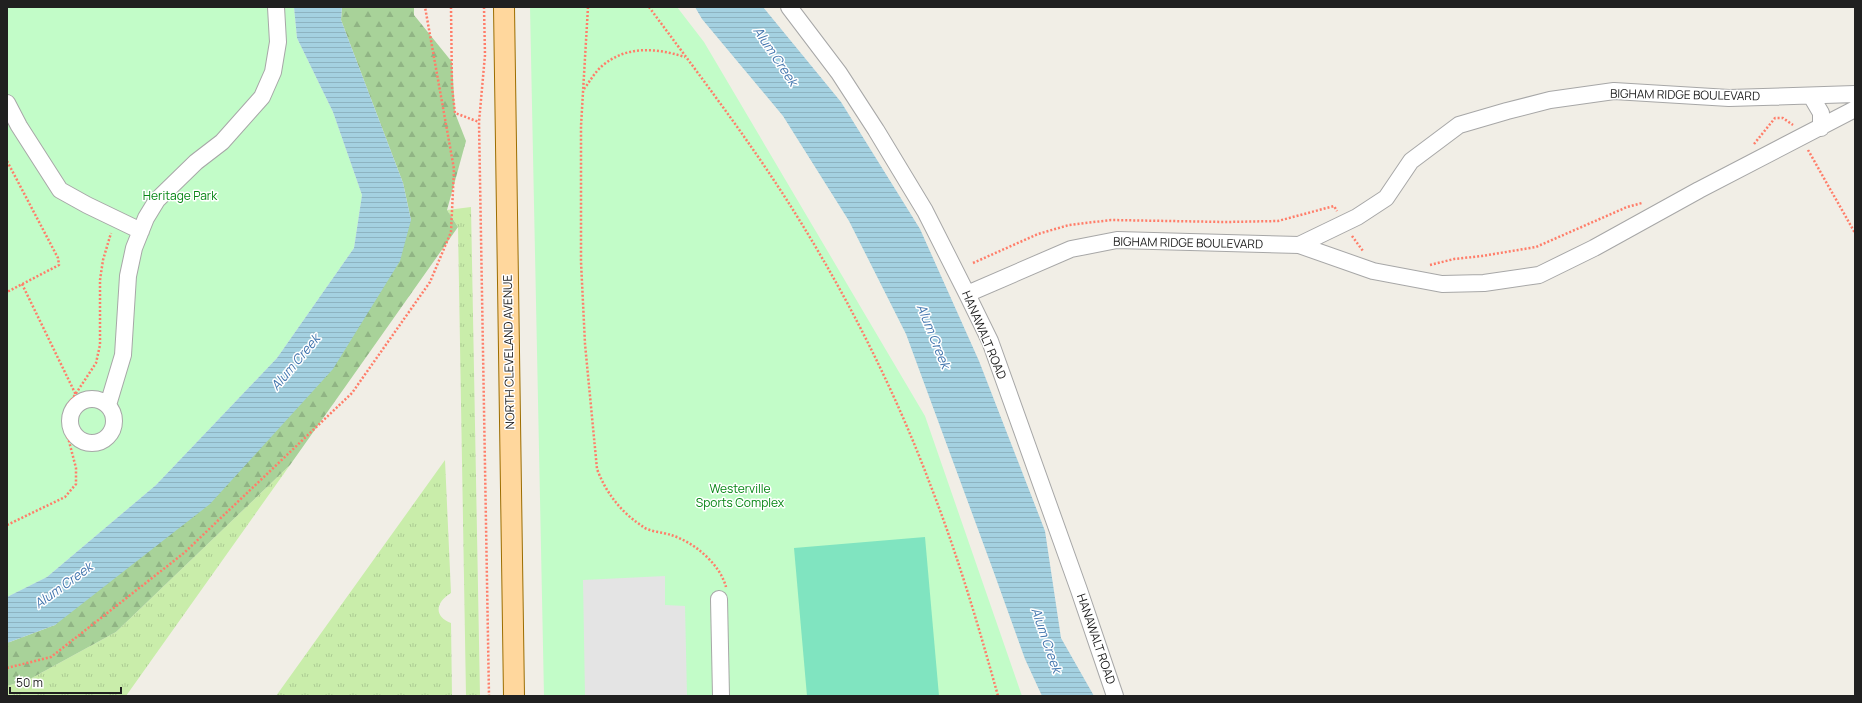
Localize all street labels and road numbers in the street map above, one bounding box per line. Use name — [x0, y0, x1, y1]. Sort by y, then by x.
street label: BIGHAM RIDGE BOULEVARD — [1610, 85, 1760, 104]
street label: BIGHAM RIDGE BOULEVARD — [1113, 233, 1263, 252]
street label: NORTH CLEVELAND AVENUE — [499, 274, 518, 429]
street label: HANAWALT ROAD — [958, 288, 1011, 382]
street label: HANAWALT ROAD — [1073, 591, 1120, 686]

